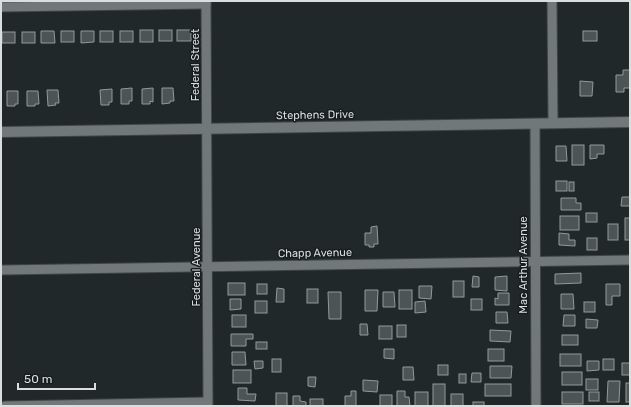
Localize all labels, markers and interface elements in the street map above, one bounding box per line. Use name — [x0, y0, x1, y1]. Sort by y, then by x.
street label: Federal Street — [189, 28, 202, 101]
street label: Stephens Drive — [276, 108, 354, 122]
street label: Mac Arthur Avenue — [517, 216, 530, 314]
street label: Federal Avenue — [190, 228, 203, 306]
street label: Chapp Avenue — [278, 246, 352, 260]
scale bar — [18, 365, 95, 391]
text: 50 m — [24, 372, 52, 386]

